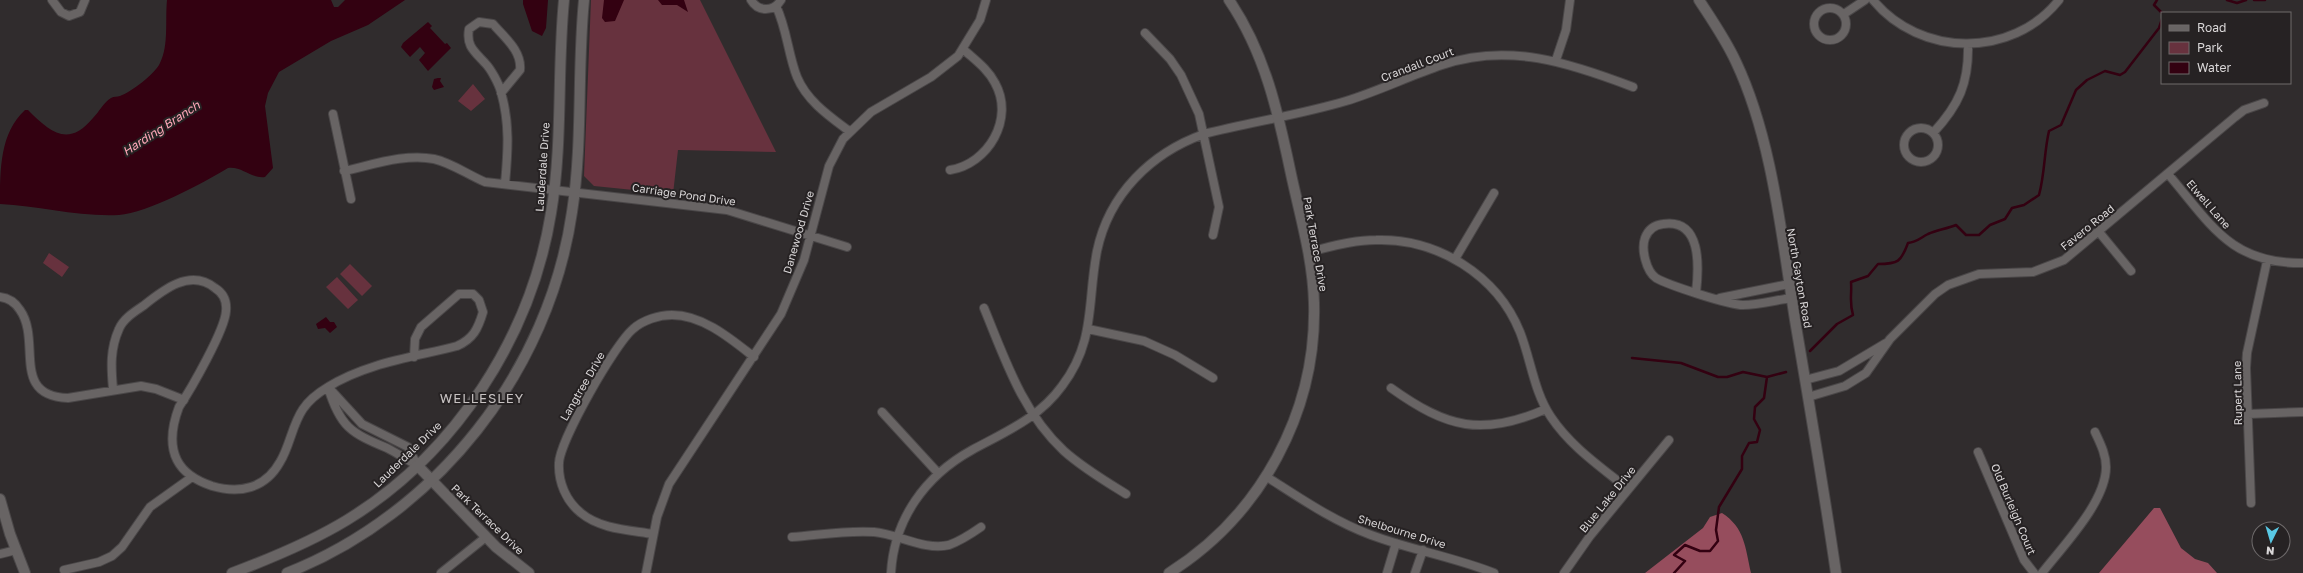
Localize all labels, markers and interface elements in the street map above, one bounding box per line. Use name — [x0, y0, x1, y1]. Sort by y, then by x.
legend — [2161, 12, 2291, 84]
text: Road — [2197, 20, 2226, 35]
text: Park — [2197, 40, 2223, 55]
street label: Crandall Court — [1379, 44, 1455, 84]
text: Water — [2197, 60, 2231, 75]
water label: Harding Branch — [119, 97, 203, 159]
street label: Lauderdale Drive — [532, 122, 552, 212]
street label: Elwell Lane — [2184, 177, 2234, 231]
street label: Carriage Pond Drive — [631, 180, 737, 208]
street label: Danewood Drive — [780, 189, 816, 275]
street label: Park Terrace Drive — [1301, 196, 1331, 292]
street label: Favero Road — [2058, 201, 2116, 253]
street label: North Gayton Road — [1785, 227, 1815, 329]
street label: Langtree Drive — [557, 349, 607, 423]
street label: Rupert Lane — [2230, 361, 2244, 425]
district label: WELLESLEY — [440, 390, 524, 406]
street label: Lauderdale Drive — [370, 418, 444, 490]
street label: Old Burleigh Court — [1989, 461, 2039, 557]
street label: Blue Lake Drive — [1576, 463, 1638, 535]
street label: Park Terrace Drive — [449, 481, 527, 557]
street label: Shelbourne Drive — [1357, 511, 1447, 551]
north arrow — [2251, 521, 2291, 561]
text: N — [2265, 545, 2275, 558]

